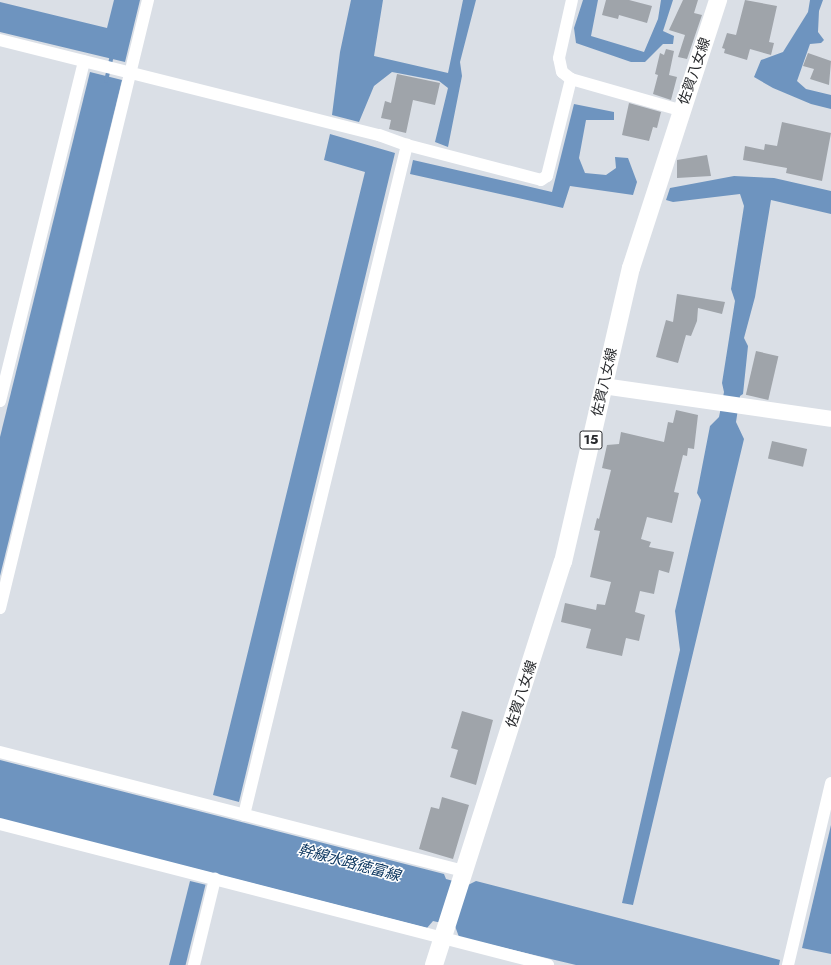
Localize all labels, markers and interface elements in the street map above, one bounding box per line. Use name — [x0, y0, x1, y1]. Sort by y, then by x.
street label: 佐賀八女線 — [675, 35, 713, 107]
street label: 佐賀八女線 — [588, 346, 620, 418]
road number: 15 — [579, 429, 603, 451]
street label: 佐賀八女線 — [502, 658, 540, 730]
water label: 幹線水路徳富線 — [296, 841, 402, 885]

